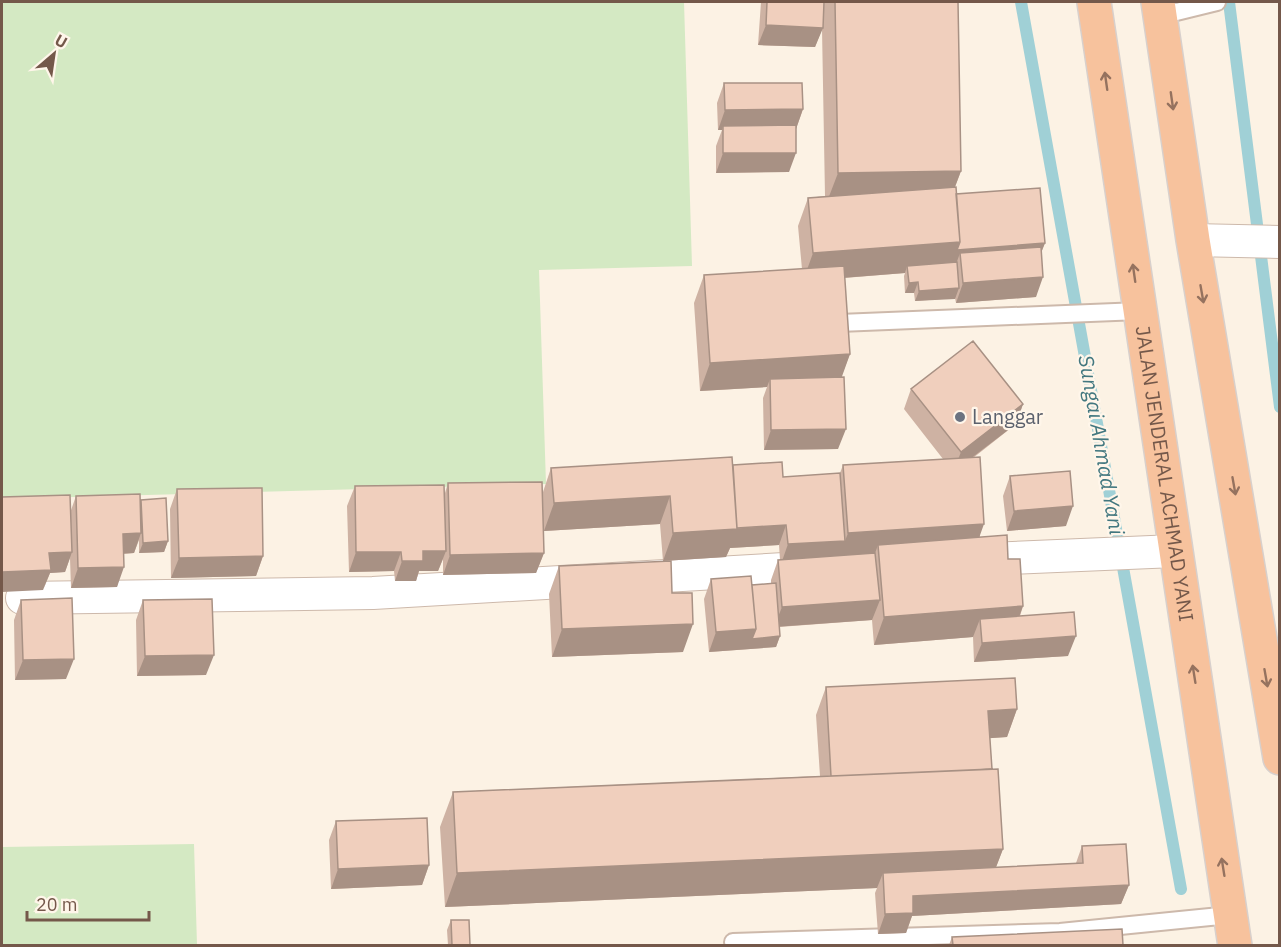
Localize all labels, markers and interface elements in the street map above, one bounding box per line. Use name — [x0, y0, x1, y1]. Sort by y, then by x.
north arrow — [24, 24, 84, 84]
text: U — [52, 29, 71, 52]
one-way arrow — [1100, 71, 1111, 91]
one-way arrow — [1167, 91, 1178, 110]
one-way arrow — [1129, 264, 1140, 284]
one-way arrow — [1197, 283, 1208, 303]
street label: JALAN JENDERAL ACHMAD YANI — [1130, 324, 1200, 623]
water label: Sungai Ahmad Yani — [1072, 353, 1132, 537]
place label: Langgar — [972, 403, 1043, 430]
marker: Langgar — [953, 410, 967, 424]
one-way arrow — [1229, 476, 1240, 495]
one-way arrow — [1188, 665, 1199, 684]
one-way arrow — [1261, 668, 1272, 688]
one-way arrow — [1217, 857, 1228, 877]
scale bar — [27, 884, 148, 922]
text: 20 m — [36, 893, 78, 916]

